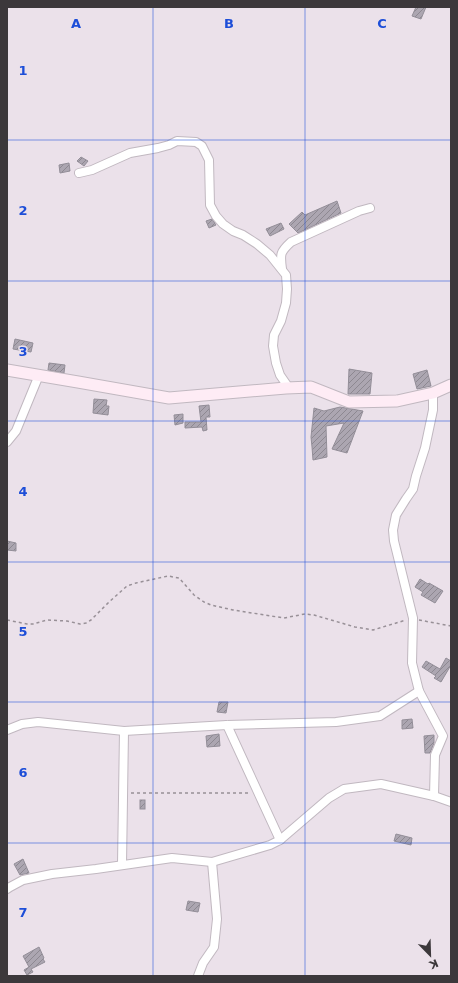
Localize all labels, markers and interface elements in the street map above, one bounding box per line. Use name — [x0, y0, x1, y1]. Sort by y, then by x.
text: A — [71, 16, 81, 31]
text: B — [224, 16, 234, 31]
text: C — [377, 16, 387, 31]
text: 1 — [18, 63, 28, 78]
text: 2 — [18, 203, 28, 218]
text: 3 — [18, 344, 28, 359]
text: 4 — [18, 484, 28, 499]
text: 5 — [18, 624, 28, 639]
text: 6 — [18, 765, 28, 780]
text: 7 — [18, 905, 28, 920]
north arrow — [410, 935, 450, 975]
text: K — [427, 956, 440, 972]

